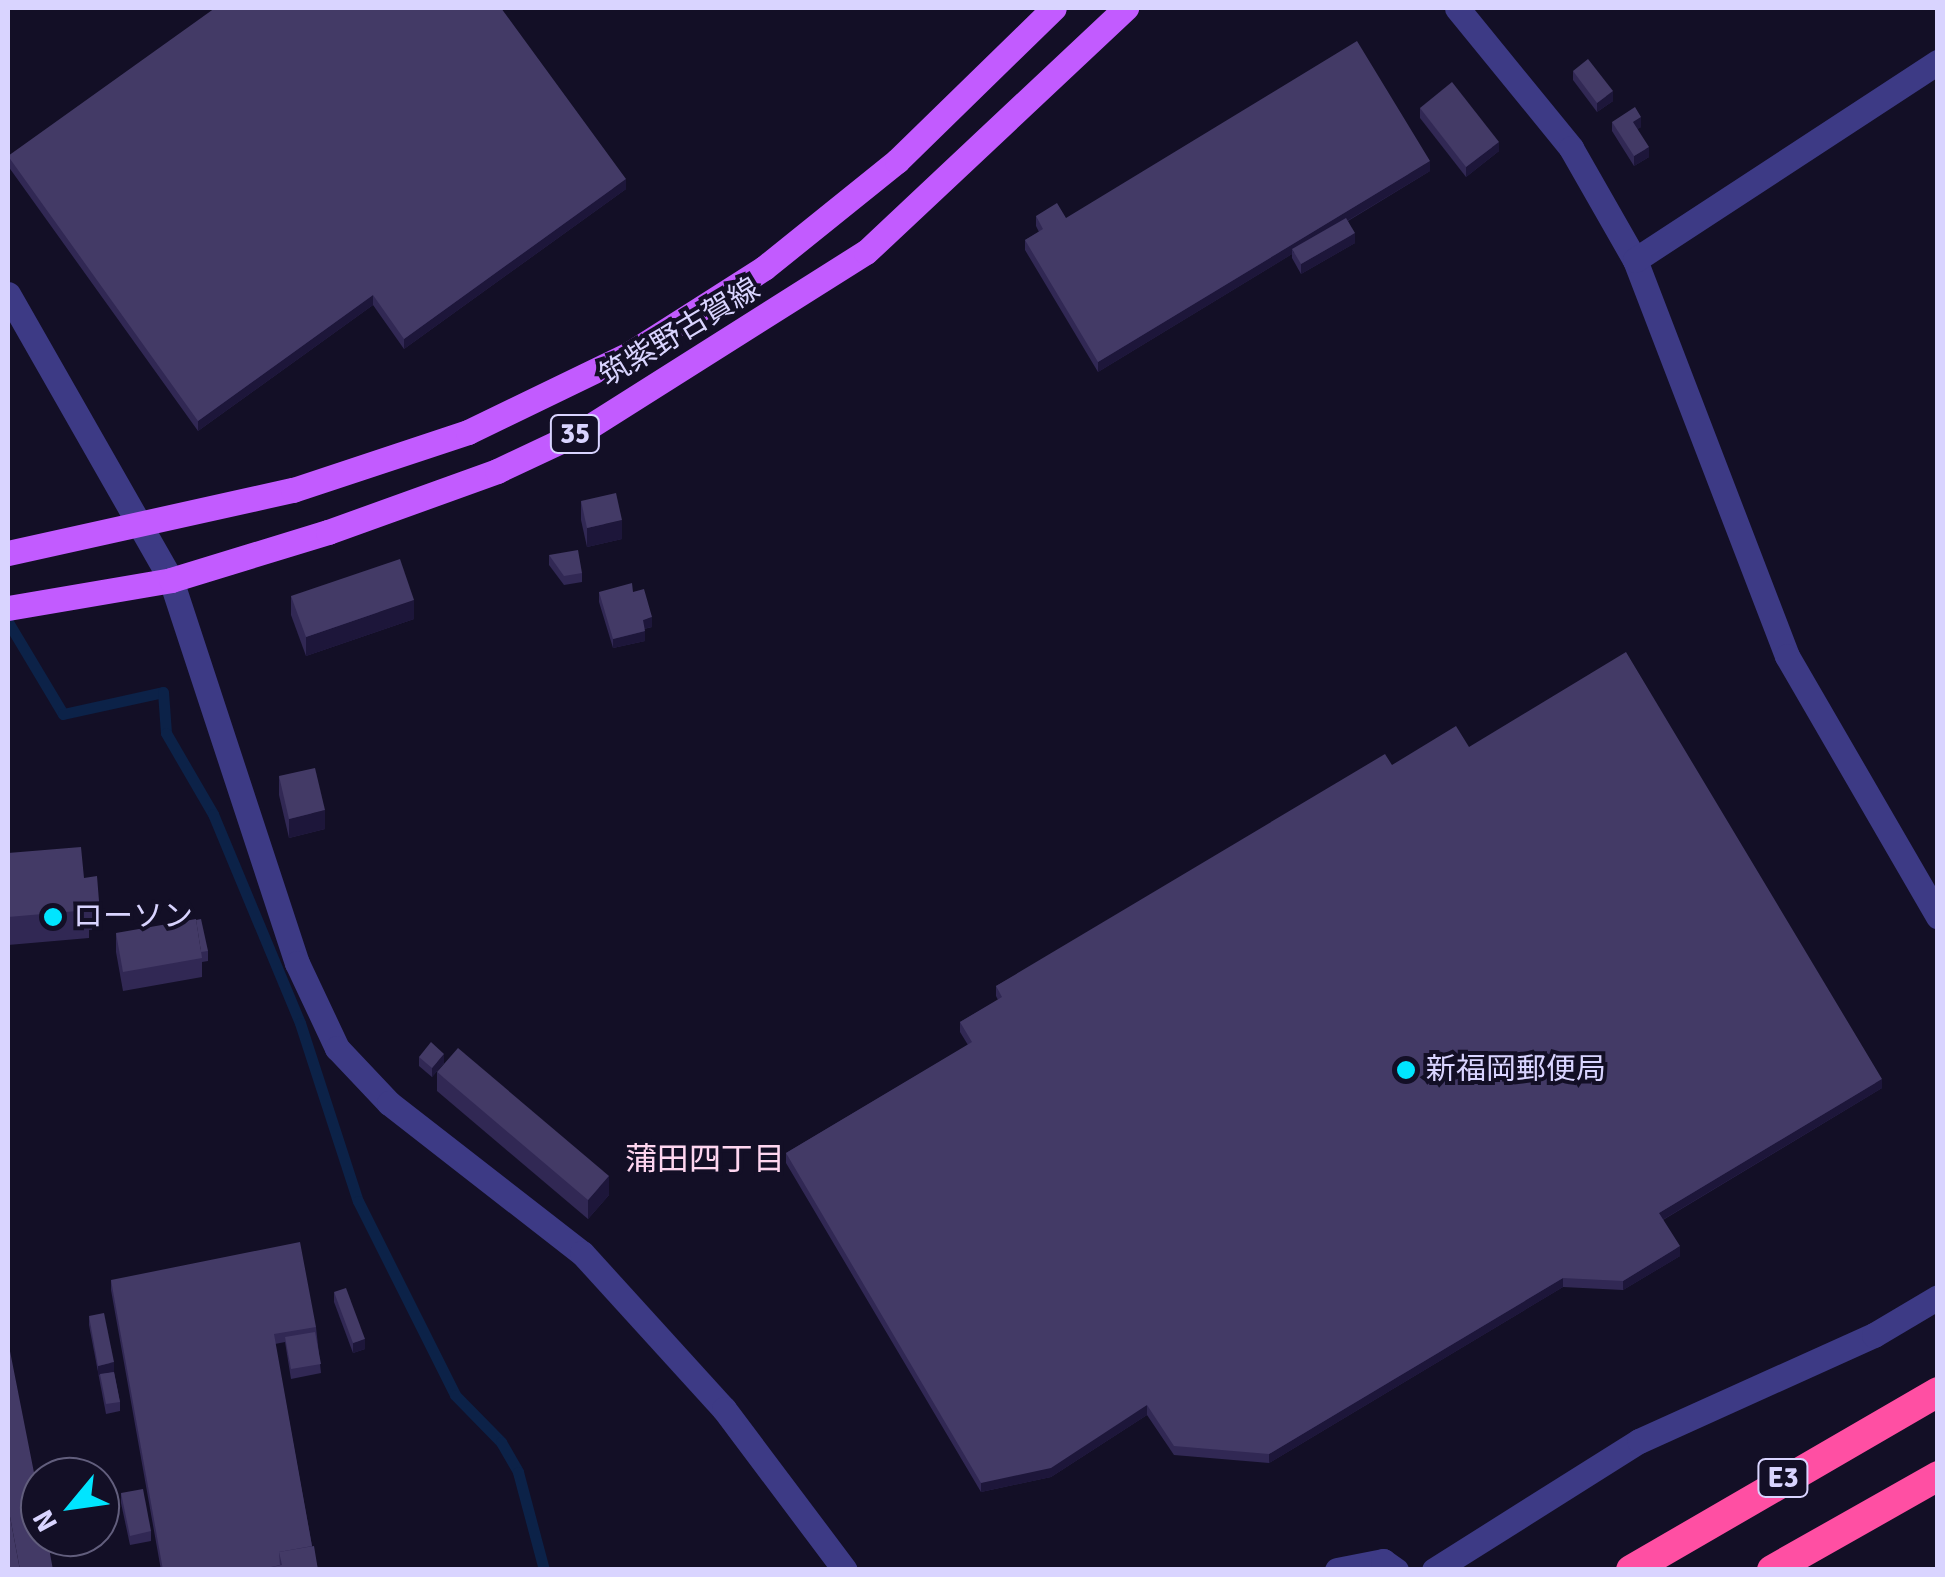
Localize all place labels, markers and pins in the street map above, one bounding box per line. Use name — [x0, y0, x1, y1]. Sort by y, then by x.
place label: ローソン — [73, 899, 193, 935]
marker: ローソン — [42, 906, 64, 928]
place label: 新福岡郵便局 — [1426, 1052, 1606, 1088]
marker: 新福岡郵便局 — [1395, 1059, 1417, 1081]

